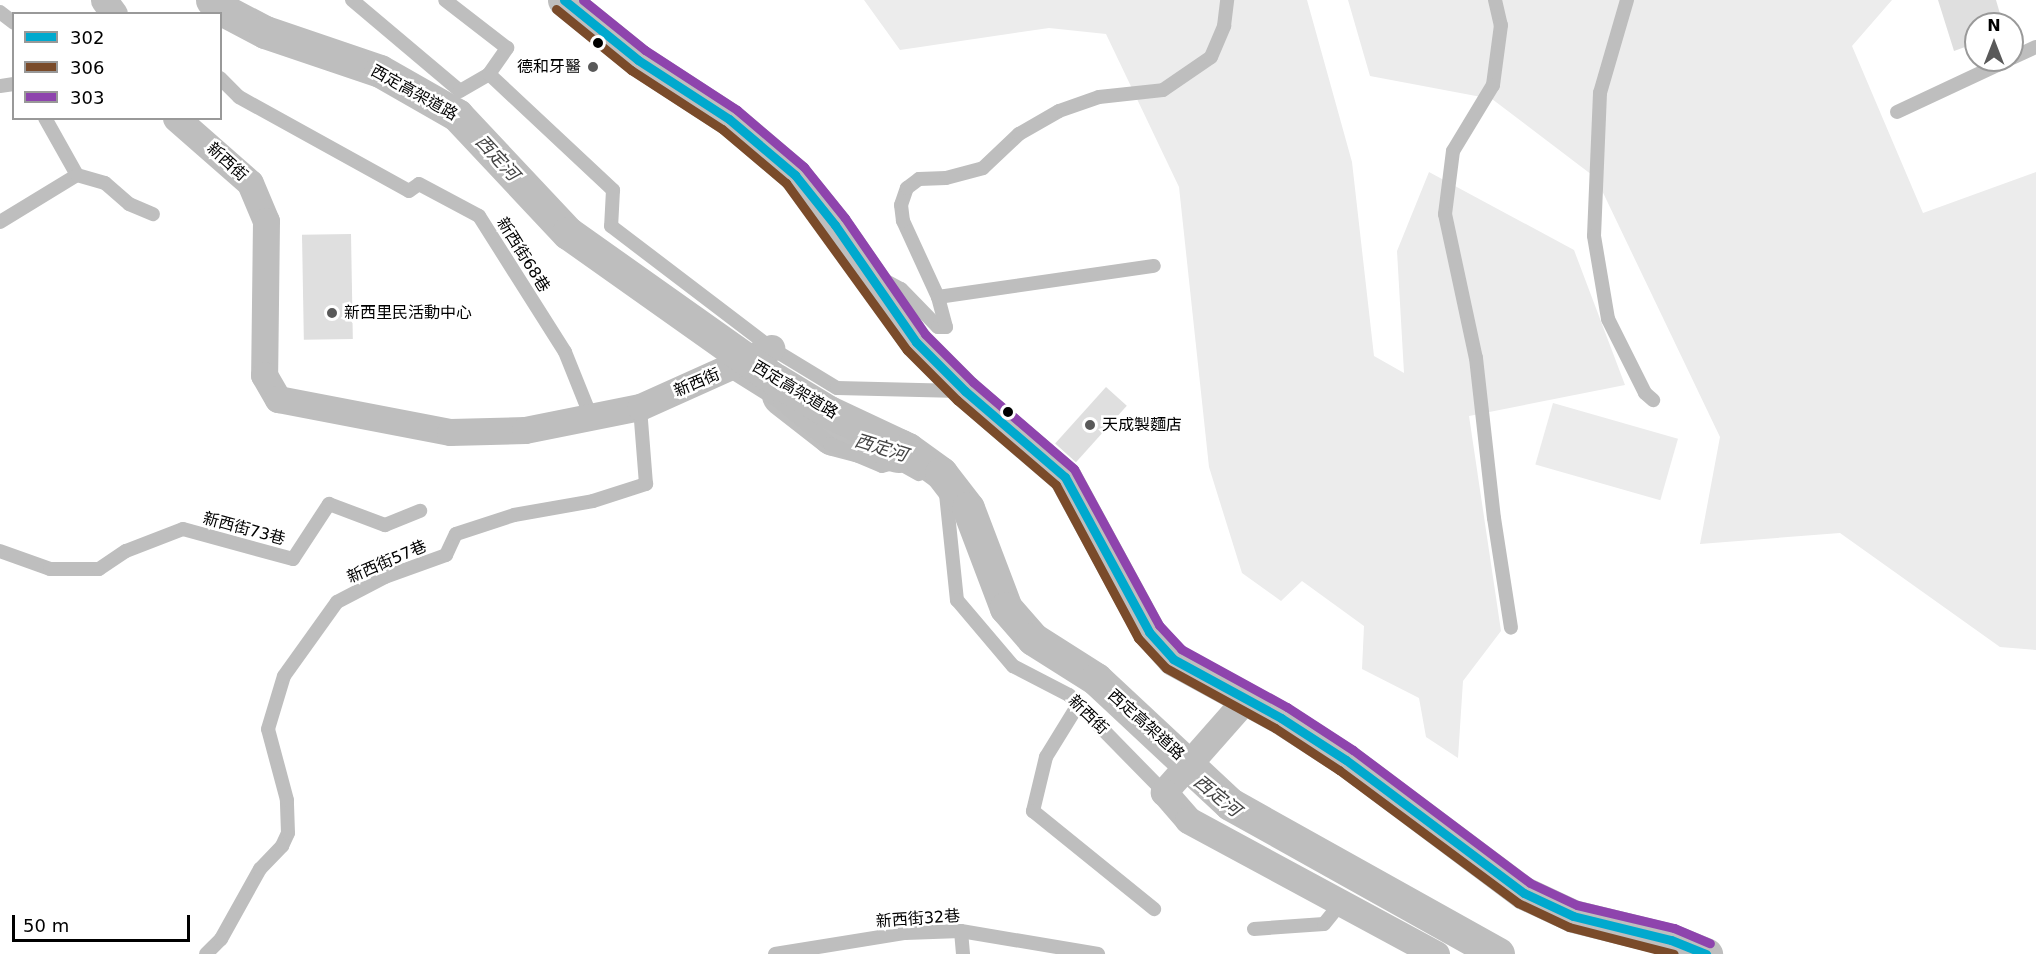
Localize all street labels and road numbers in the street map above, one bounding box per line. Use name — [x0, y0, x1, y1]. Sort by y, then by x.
street label: 西定高架道路 — [367, 61, 461, 125]
street label: 新西街 — [203, 139, 251, 185]
street label: 新西街68巷 — [493, 214, 553, 296]
street label: 西定高架道路 — [749, 357, 841, 423]
street label: 新西街 — [671, 365, 723, 401]
street label: 新西街73巷 — [201, 509, 287, 549]
street label: 新西街57巷 — [344, 537, 430, 587]
street label: 西定高架道路 — [1104, 686, 1188, 764]
street label: 新西街 — [1064, 691, 1112, 739]
street label: 新西街32巷 — [875, 906, 961, 932]

